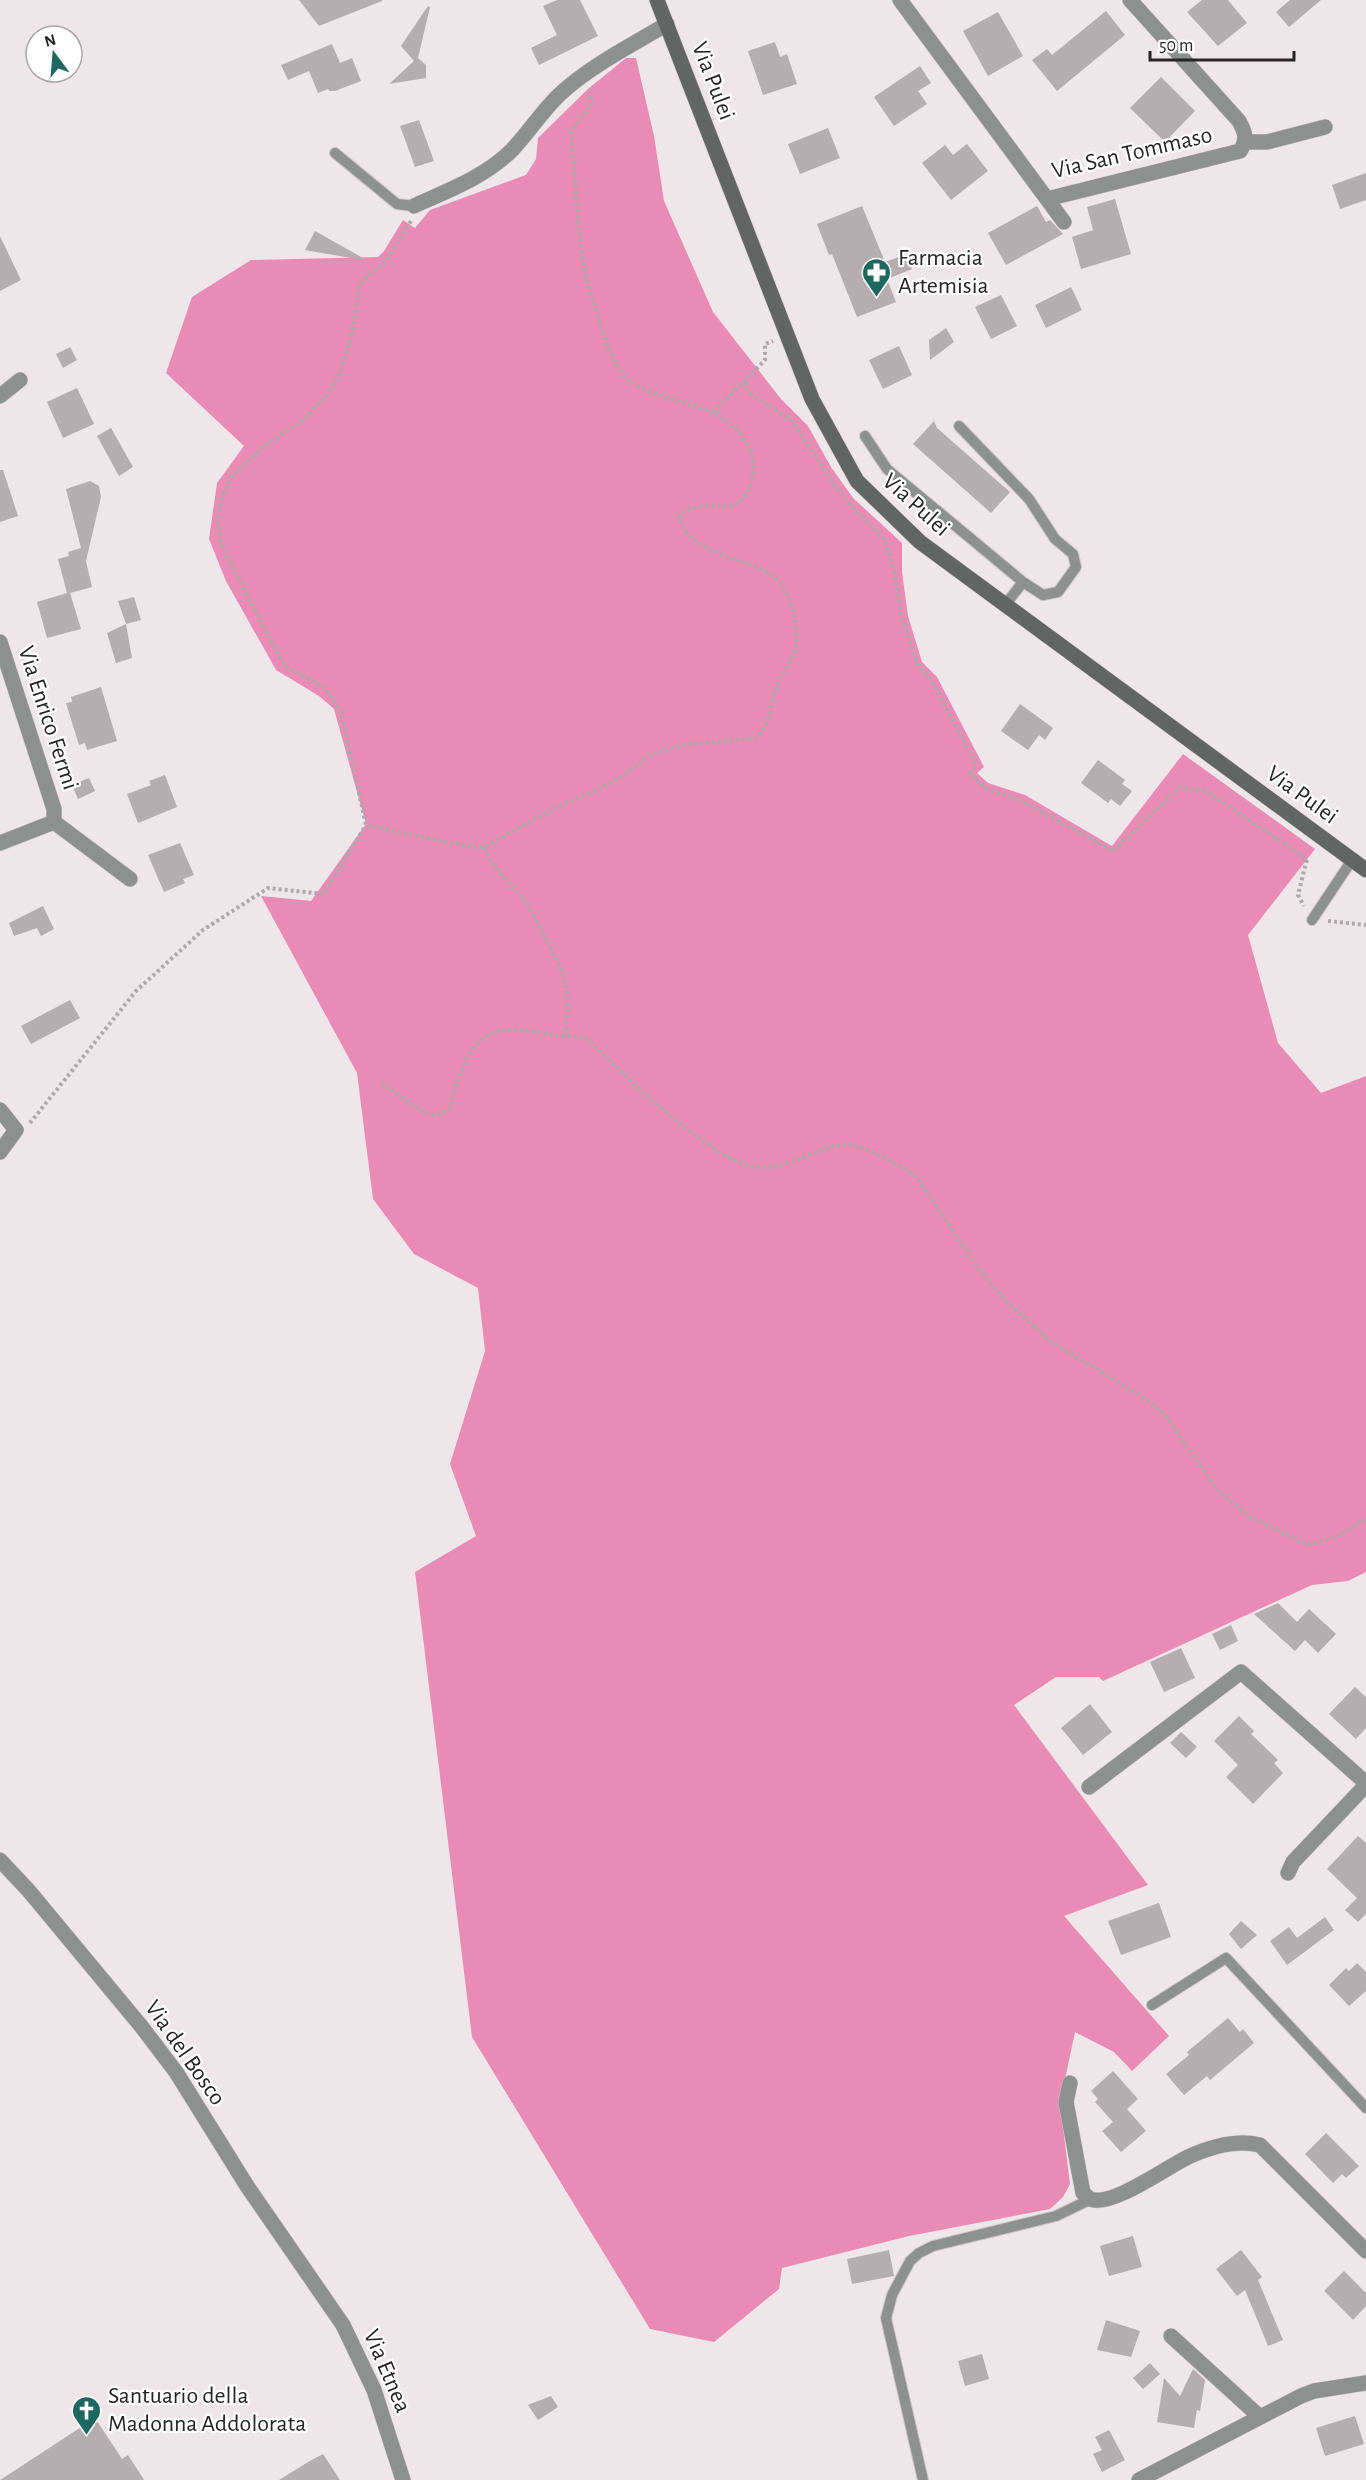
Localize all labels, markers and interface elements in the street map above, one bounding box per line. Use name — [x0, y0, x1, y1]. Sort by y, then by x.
north arrow — [24, 24, 84, 84]
scale bar — [1150, 24, 1294, 62]
text: N — [43, 31, 58, 50]
text: 50 m — [1159, 37, 1193, 55]
street label: Via Pulei — [687, 39, 739, 123]
street label: Via San Tommaso — [1049, 123, 1215, 183]
place label: Farmacia Artemisia — [898, 246, 989, 298]
pharmacy icon: Farmacia Artemisia — [861, 256, 893, 298]
street label: Via Pulei — [878, 469, 954, 541]
street label: Via Enrico Fermi — [13, 643, 83, 793]
street label: Via Pulei — [1262, 761, 1342, 829]
street label: Via del Bosco — [140, 1996, 230, 2110]
street label: Via Etnea — [359, 2326, 415, 2416]
place label: Santuario della Madonna Addolorata — [108, 2384, 306, 2436]
church icon: Santuario della Madonna Addolorata — [71, 2394, 103, 2436]

